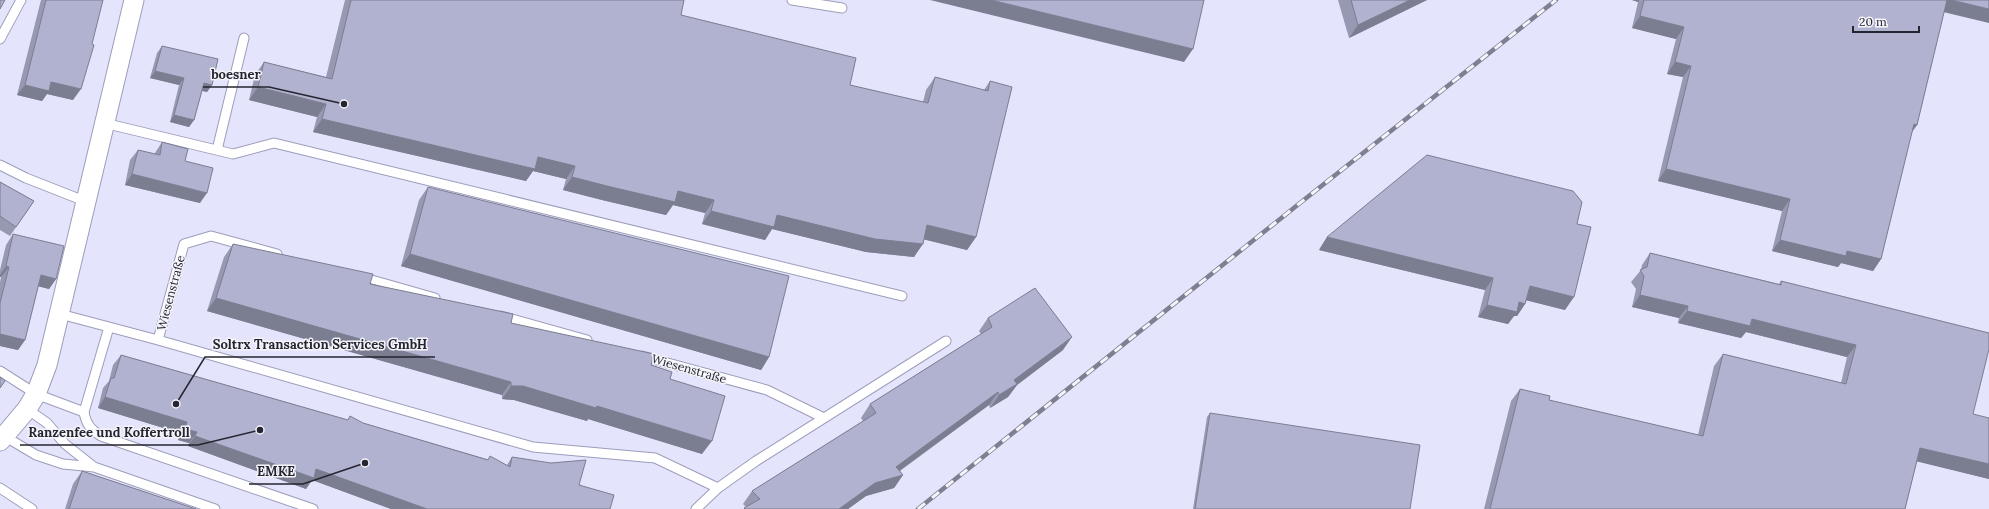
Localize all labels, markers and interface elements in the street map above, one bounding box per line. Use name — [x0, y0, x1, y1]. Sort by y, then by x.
scale bar — [1853, 8, 1919, 34]
text: 20 m — [1859, 14, 1887, 29]
callout: boesner — [203, 62, 269, 87]
text: boesner — [210, 66, 262, 83]
street label: Wiesenstraße — [153, 253, 188, 332]
callout: Soltrx Transaction Services GmbH — [205, 332, 435, 357]
text: Soltrx Transaction Services GmbH — [213, 336, 427, 353]
street label: Wiesenstraße — [650, 351, 729, 386]
callout: Ranzenfee und Koffertroll — [20, 420, 198, 445]
text: Ranzenfee und Koffertroll — [28, 424, 190, 441]
callout: EMKE — [249, 459, 303, 484]
text: EMKE — [257, 463, 295, 480]

